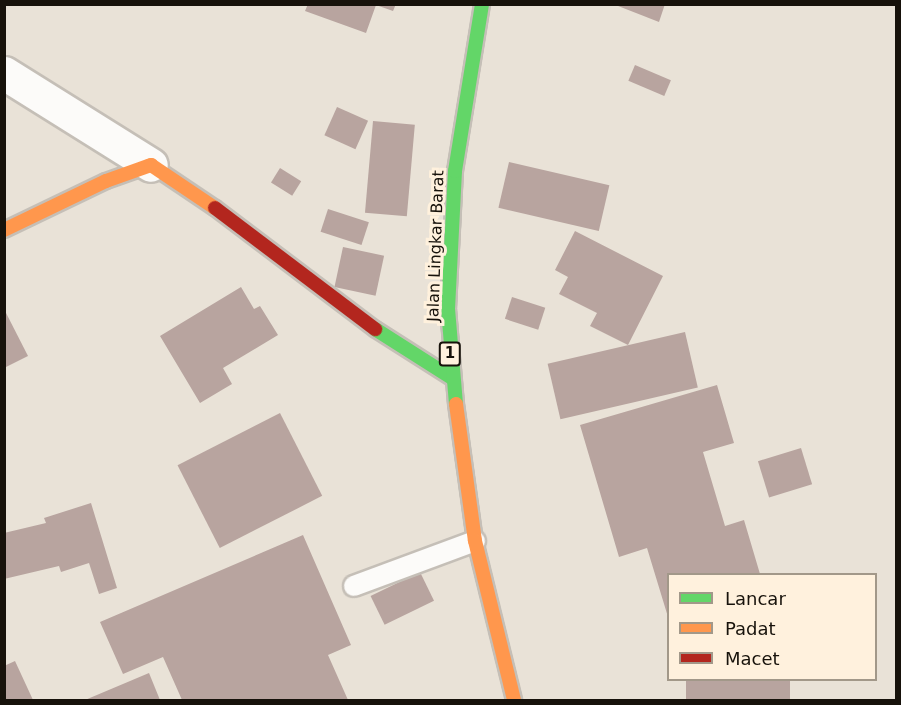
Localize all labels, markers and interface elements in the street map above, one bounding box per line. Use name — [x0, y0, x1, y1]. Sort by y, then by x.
street label: Jalan Lingkar Barat — [424, 170, 448, 322]
road number: 1 — [438, 342, 462, 366]
legend — [667, 573, 877, 681]
text: Lancar — [725, 588, 786, 609]
text: Padat — [725, 618, 776, 639]
text: Macet — [725, 648, 780, 669]

